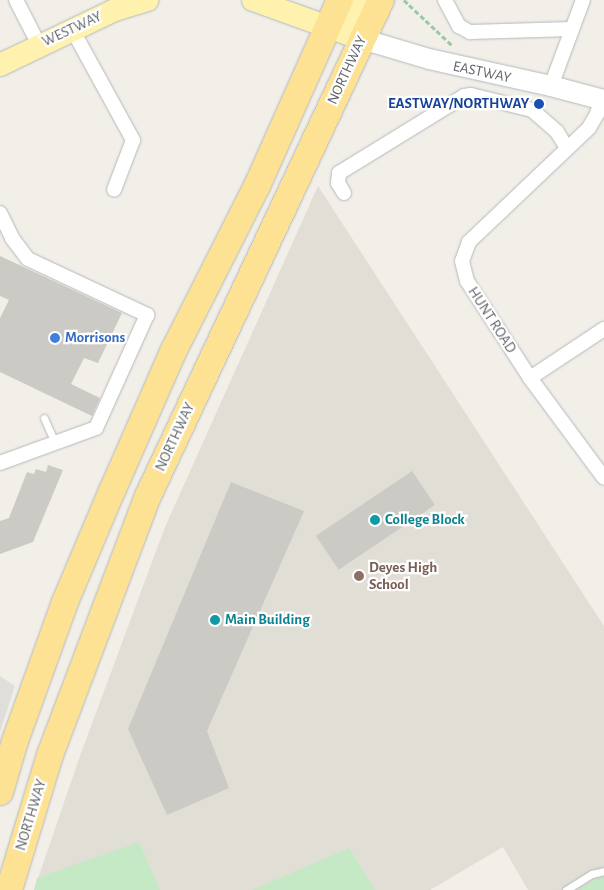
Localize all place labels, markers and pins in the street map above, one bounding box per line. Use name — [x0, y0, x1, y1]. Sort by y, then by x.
place label: EASTWAY/NORTHWAY — [388, 95, 529, 113]
marker: EASTWAY/NORTHWAY — [533, 98, 545, 110]
place label: Morrisons — [65, 329, 125, 347]
marker: Morrisons — [49, 332, 61, 344]
place label: College Block — [385, 511, 465, 529]
marker: College Block — [369, 514, 381, 526]
place label: Deyes High School — [369, 558, 437, 593]
marker: Deyes High School — [353, 570, 365, 582]
place label: Main Building — [225, 611, 310, 629]
marker: Main Building — [209, 614, 221, 626]

